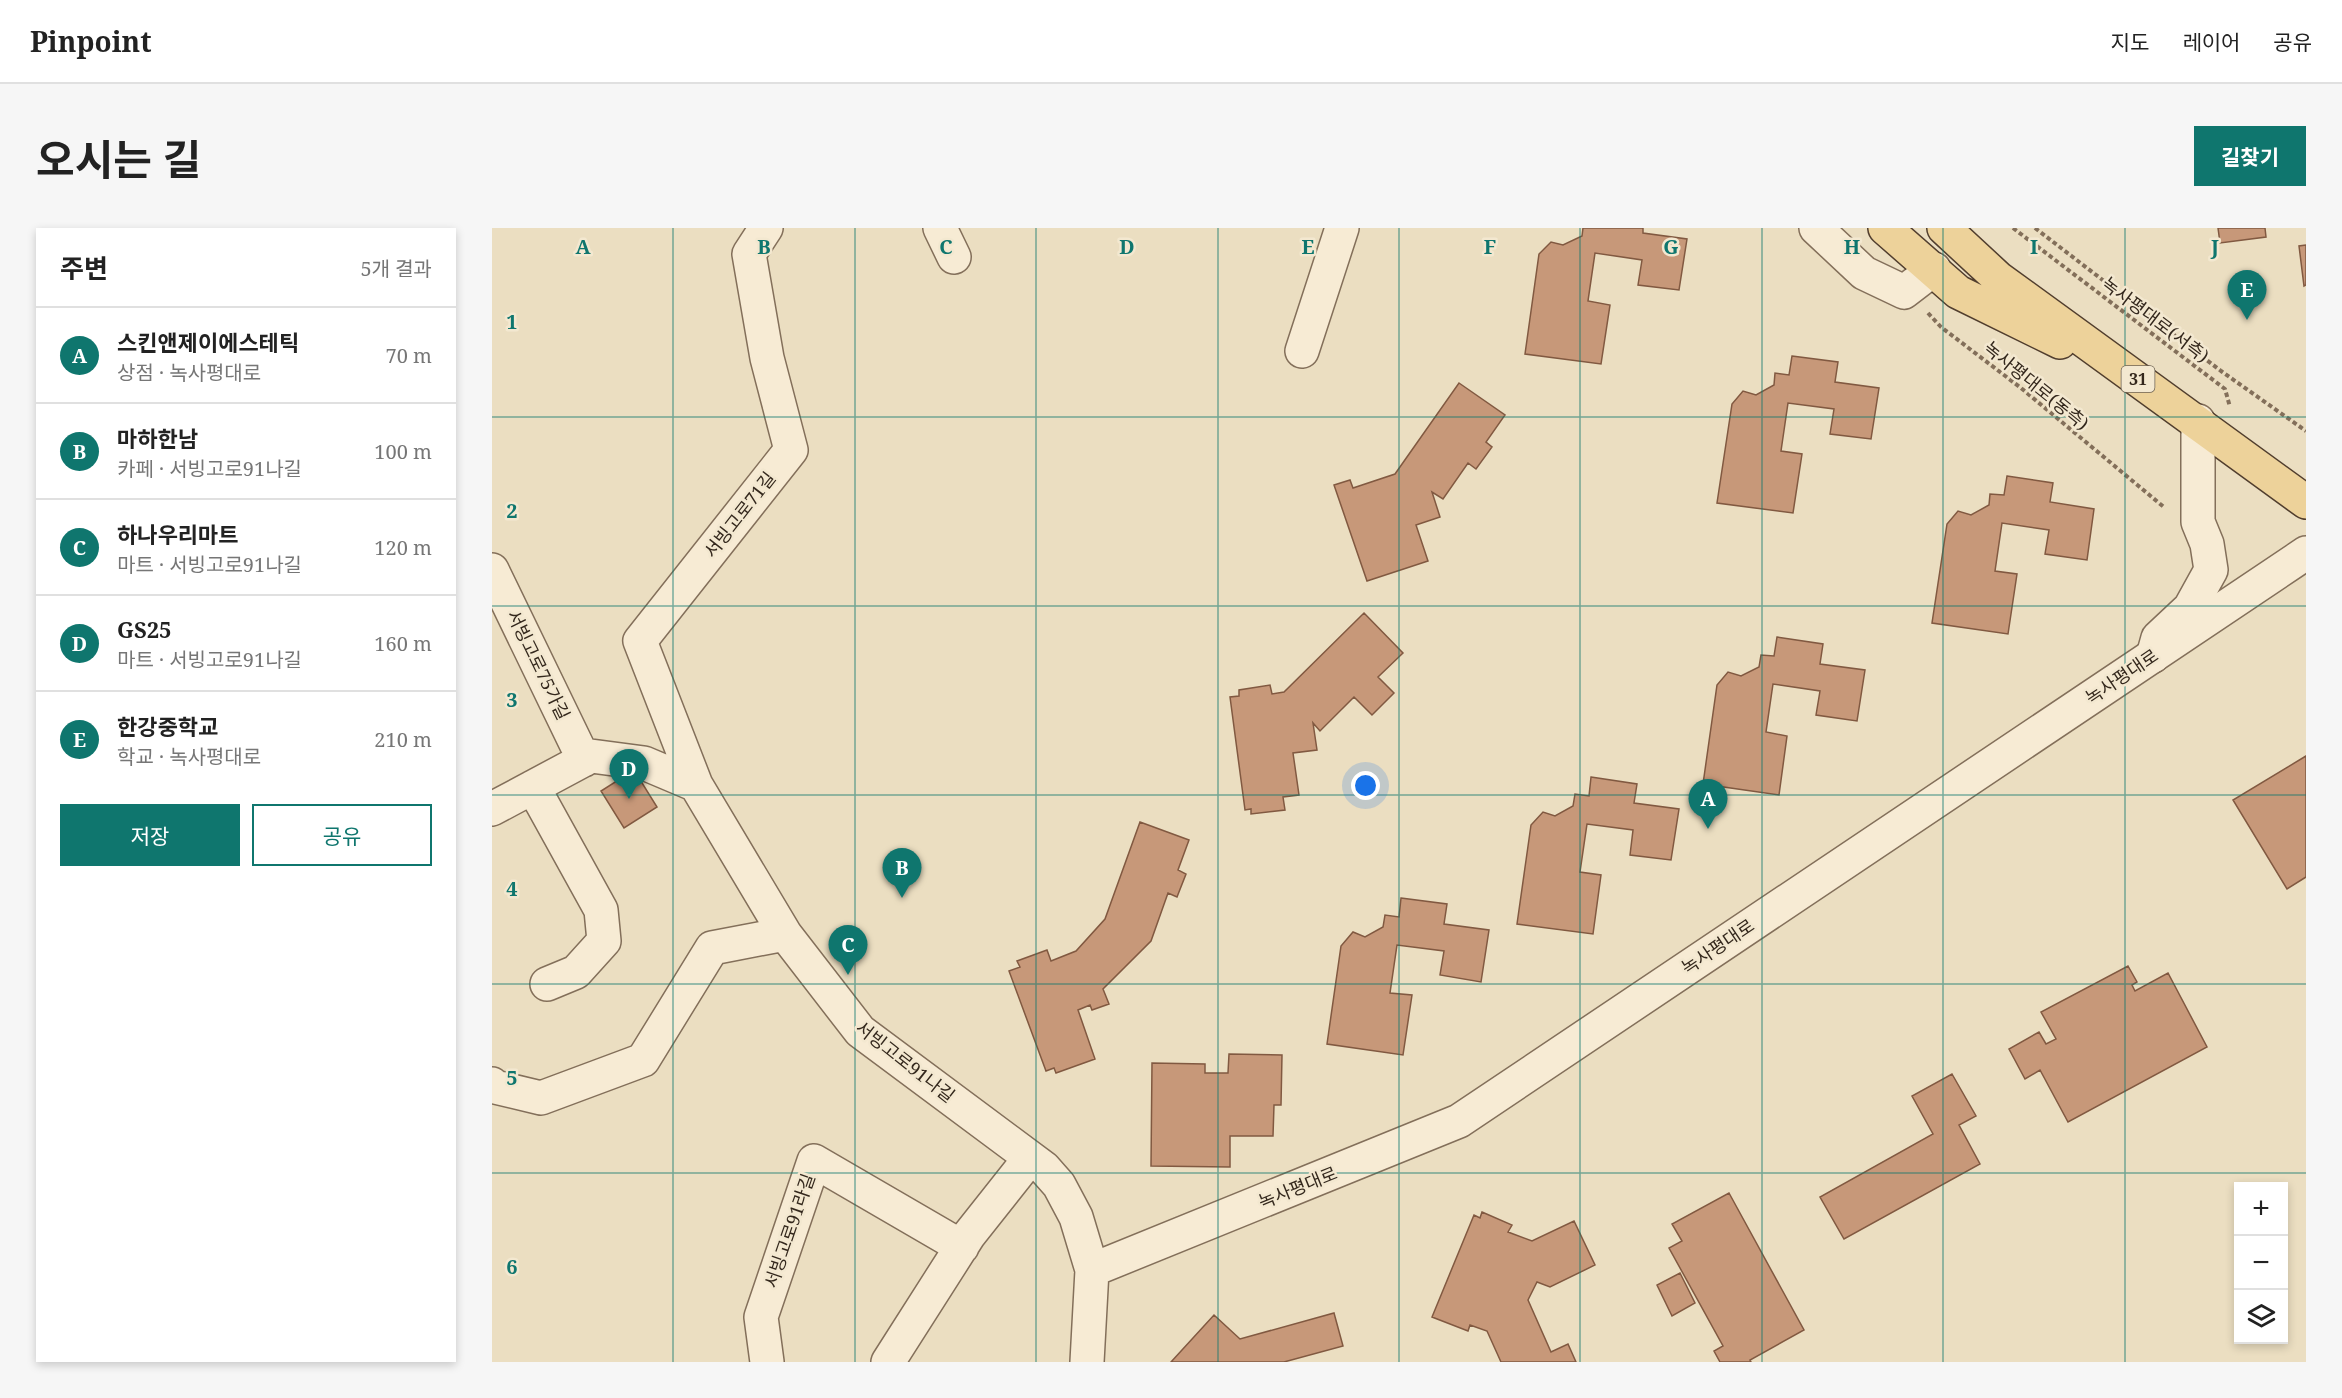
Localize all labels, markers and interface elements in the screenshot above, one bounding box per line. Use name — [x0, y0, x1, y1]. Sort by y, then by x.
text: Pinpoint — [30, 22, 152, 60]
text: 지도 — [2111, 28, 2149, 56]
text: 레이어 — [2182, 28, 2240, 56]
text: 공유 — [2273, 28, 2312, 56]
button: 길찾기 — [2194, 126, 2306, 186]
text: 오시는 길 — [36, 130, 201, 187]
text: A — [575, 233, 591, 260]
text: B — [757, 233, 771, 260]
text: C — [939, 233, 953, 260]
text: D — [1119, 233, 1135, 260]
text: E — [1301, 233, 1315, 260]
text: F — [1484, 233, 1496, 260]
text: G — [1663, 233, 1679, 260]
text: H — [1844, 233, 1860, 260]
text: I — [2030, 233, 2038, 260]
text: J — [2210, 233, 2219, 260]
text: 주변 — [60, 250, 108, 286]
text: 5개 결과 — [360, 255, 432, 282]
pin: E — [2228, 270, 2266, 320]
street label: 녹사평대로(서측) — [2097, 271, 2214, 367]
text: 1 — [506, 308, 518, 335]
text: 스킨앤제이에스테틱 — [117, 327, 299, 357]
street label: 녹사평대로(동측) — [1979, 335, 2094, 435]
text: A — [72, 342, 87, 369]
text: 70 m — [386, 342, 432, 369]
text: 상점 · 녹사평대로 — [117, 359, 261, 386]
road number: 31 — [2122, 366, 2154, 392]
text: 마하한남 — [117, 423, 198, 453]
text: B — [73, 438, 86, 465]
text: 100 m — [374, 438, 432, 465]
text: 카페 · 서빙고로91나길 — [117, 455, 302, 482]
street label: 서빙고로71길 — [698, 466, 780, 562]
text: 2 — [506, 497, 518, 524]
text: 하나우리마트 — [117, 519, 238, 549]
text: C — [73, 534, 86, 561]
text: 120 m — [374, 534, 432, 561]
text: 마트 · 서빙고로91나길 — [117, 551, 302, 578]
street label: 서빙고로75가길 — [502, 606, 576, 724]
text: GS25 — [117, 614, 172, 644]
text: D — [72, 630, 87, 657]
text: 160 m — [374, 630, 432, 657]
street label: 녹사평대로 — [2080, 643, 2162, 709]
text: 마트 · 서빙고로91나길 — [117, 646, 302, 673]
text: 3 — [506, 686, 518, 713]
text: 한강중학교 — [117, 711, 218, 741]
text: E — [73, 726, 86, 753]
text: 210 m — [374, 726, 432, 753]
text: 학교 · 녹사평대로 — [117, 743, 261, 770]
pin: D — [610, 750, 648, 799]
your location — [1351, 771, 1380, 800]
pin: A — [1688, 780, 1728, 829]
button: 저장 — [60, 804, 240, 866]
button: 공유 — [252, 804, 432, 866]
pin: B — [882, 848, 922, 898]
text: 4 — [506, 875, 518, 902]
street label: 녹사평대로 — [1676, 913, 1758, 979]
pin: C — [828, 926, 868, 975]
street label: 서빙고로91나길 — [851, 1015, 960, 1107]
text: 5 — [506, 1064, 518, 1091]
street label: 녹사평대로 — [1255, 1160, 1341, 1214]
street label: 서빙고로91라길 — [758, 1170, 820, 1291]
map controls — [2234, 1182, 2288, 1344]
button: + — [2234, 1182, 2288, 1236]
button: − — [2234, 1236, 2288, 1290]
text: 6 — [506, 1253, 518, 1280]
button: layers — [2234, 1290, 2288, 1344]

